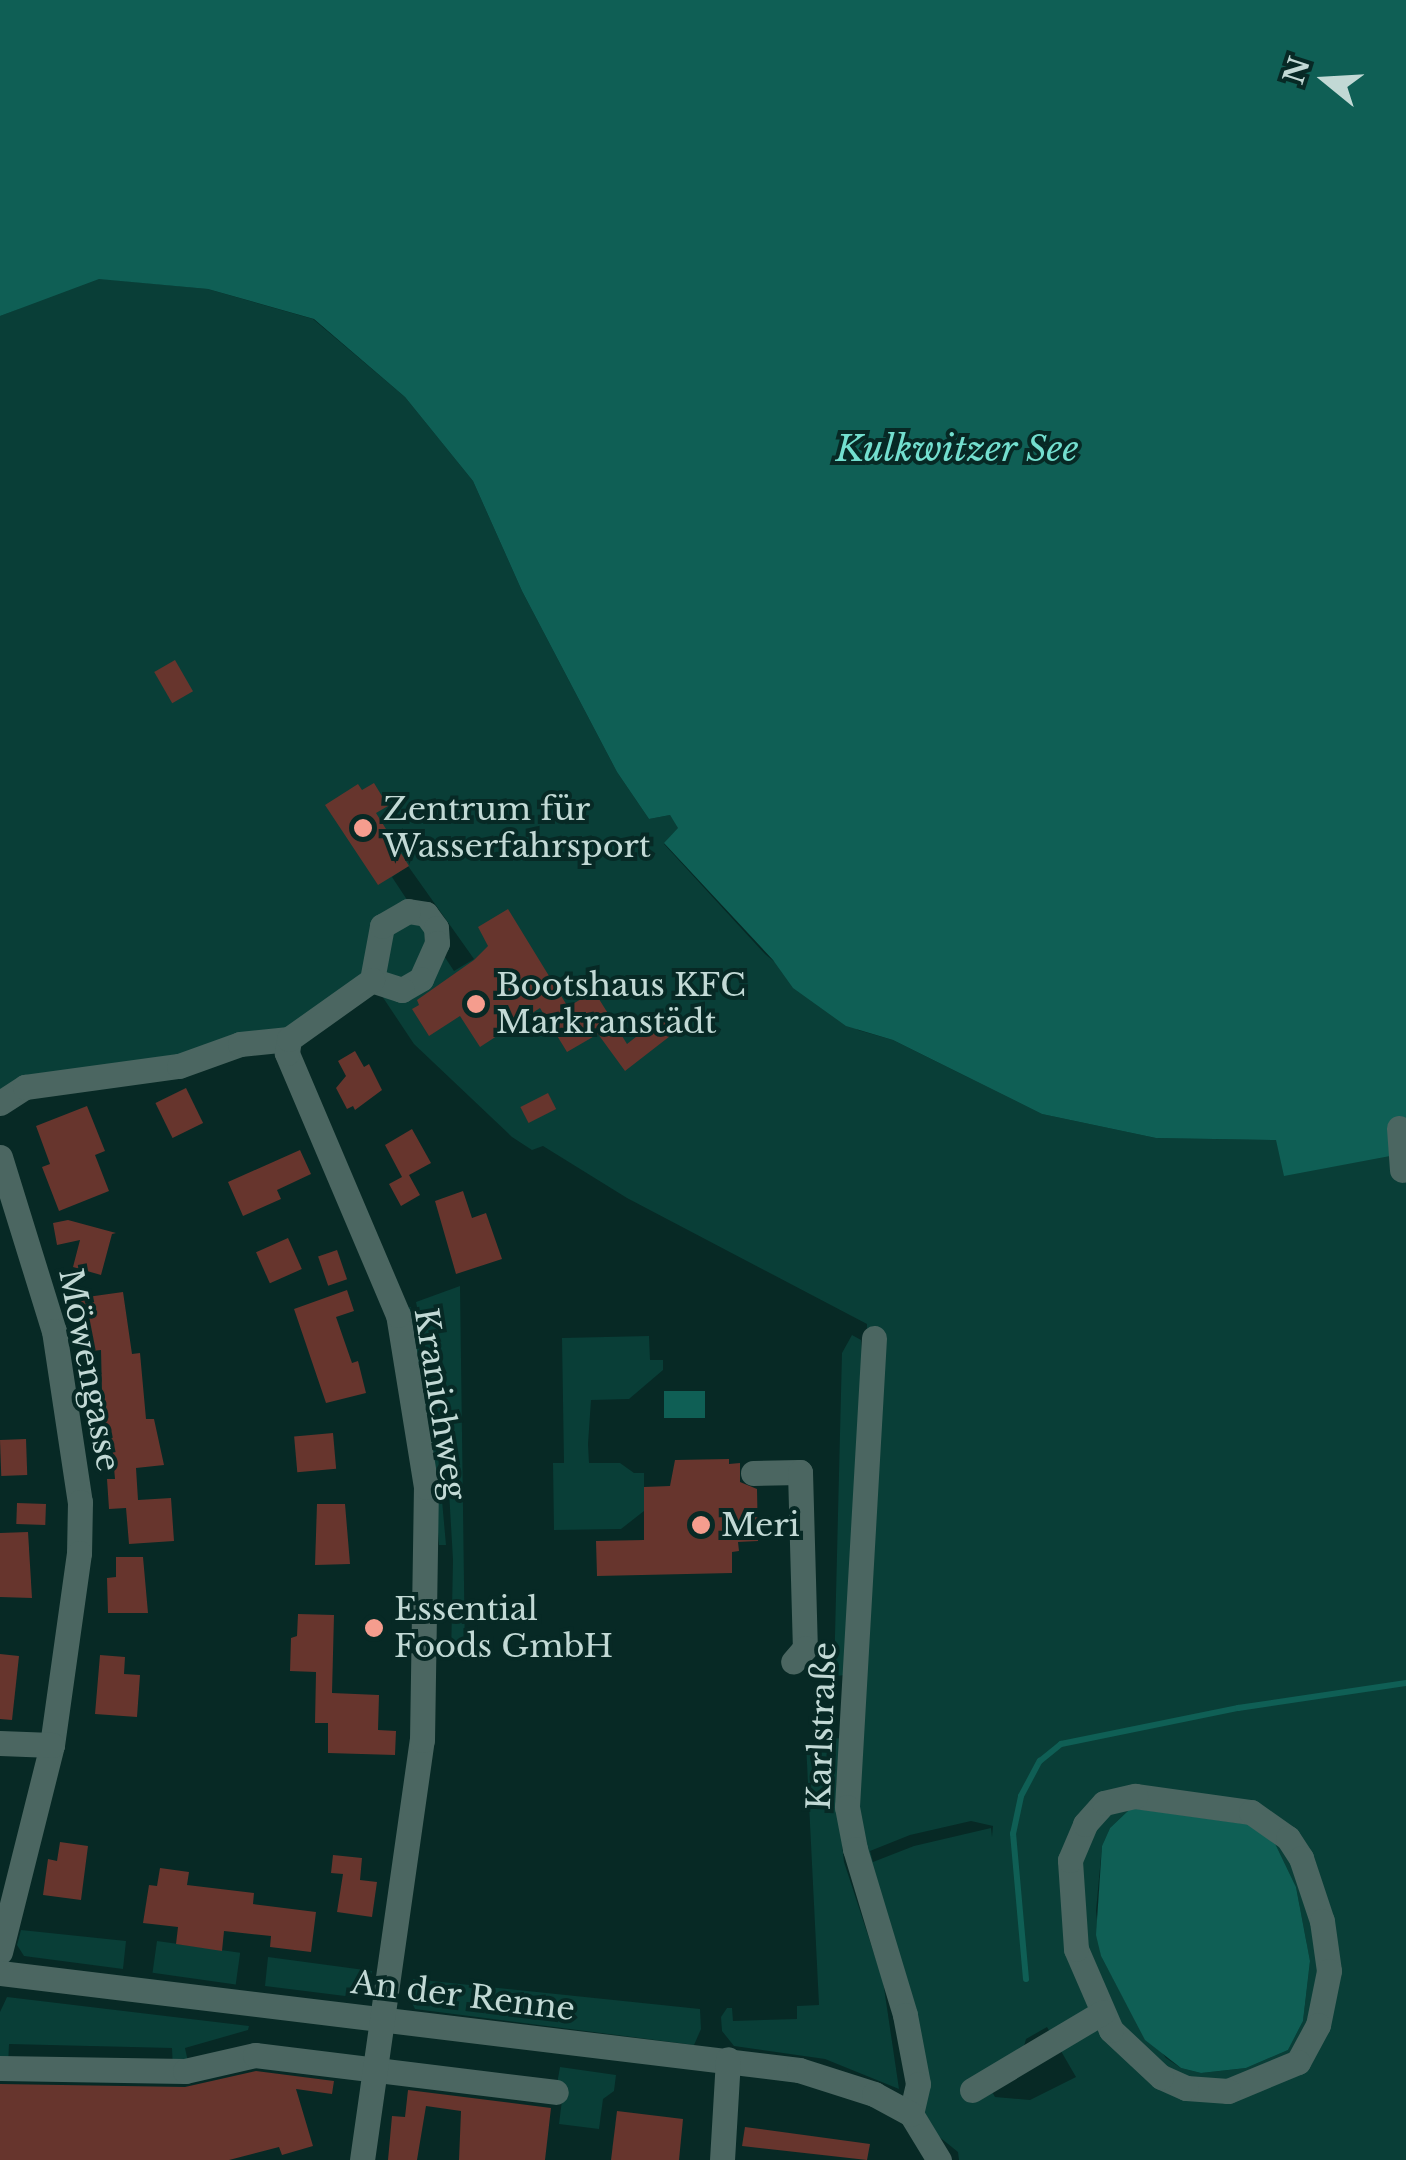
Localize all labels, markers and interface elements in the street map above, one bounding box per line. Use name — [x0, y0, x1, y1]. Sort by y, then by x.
north arrow — [1276, 30, 1376, 130]
text: N — [1276, 53, 1318, 89]
water label: Kulkwitzer See — [835, 428, 1079, 470]
place label: Zentrum für Wasserfahrsport — [383, 791, 651, 866]
marker: Zentrum für Wasserfahrsport — [352, 817, 374, 839]
place label: Bootshaus KFC Markranstädt — [496, 967, 746, 1042]
marker: Bootshaus KFC Markranstädt — [465, 993, 487, 1015]
street label: Möwengasse — [51, 1265, 127, 1475]
street label: Kranichweg — [406, 1305, 474, 1503]
place label: Meri — [721, 1506, 800, 1544]
marker: Meri — [690, 1514, 712, 1536]
place label: Essential Foods GmbH — [394, 1591, 613, 1666]
marker: Essential Foods GmbH — [363, 1617, 385, 1639]
street label: Karlstraße — [800, 1641, 844, 1811]
street label: An der Renne — [348, 1963, 578, 2029]

